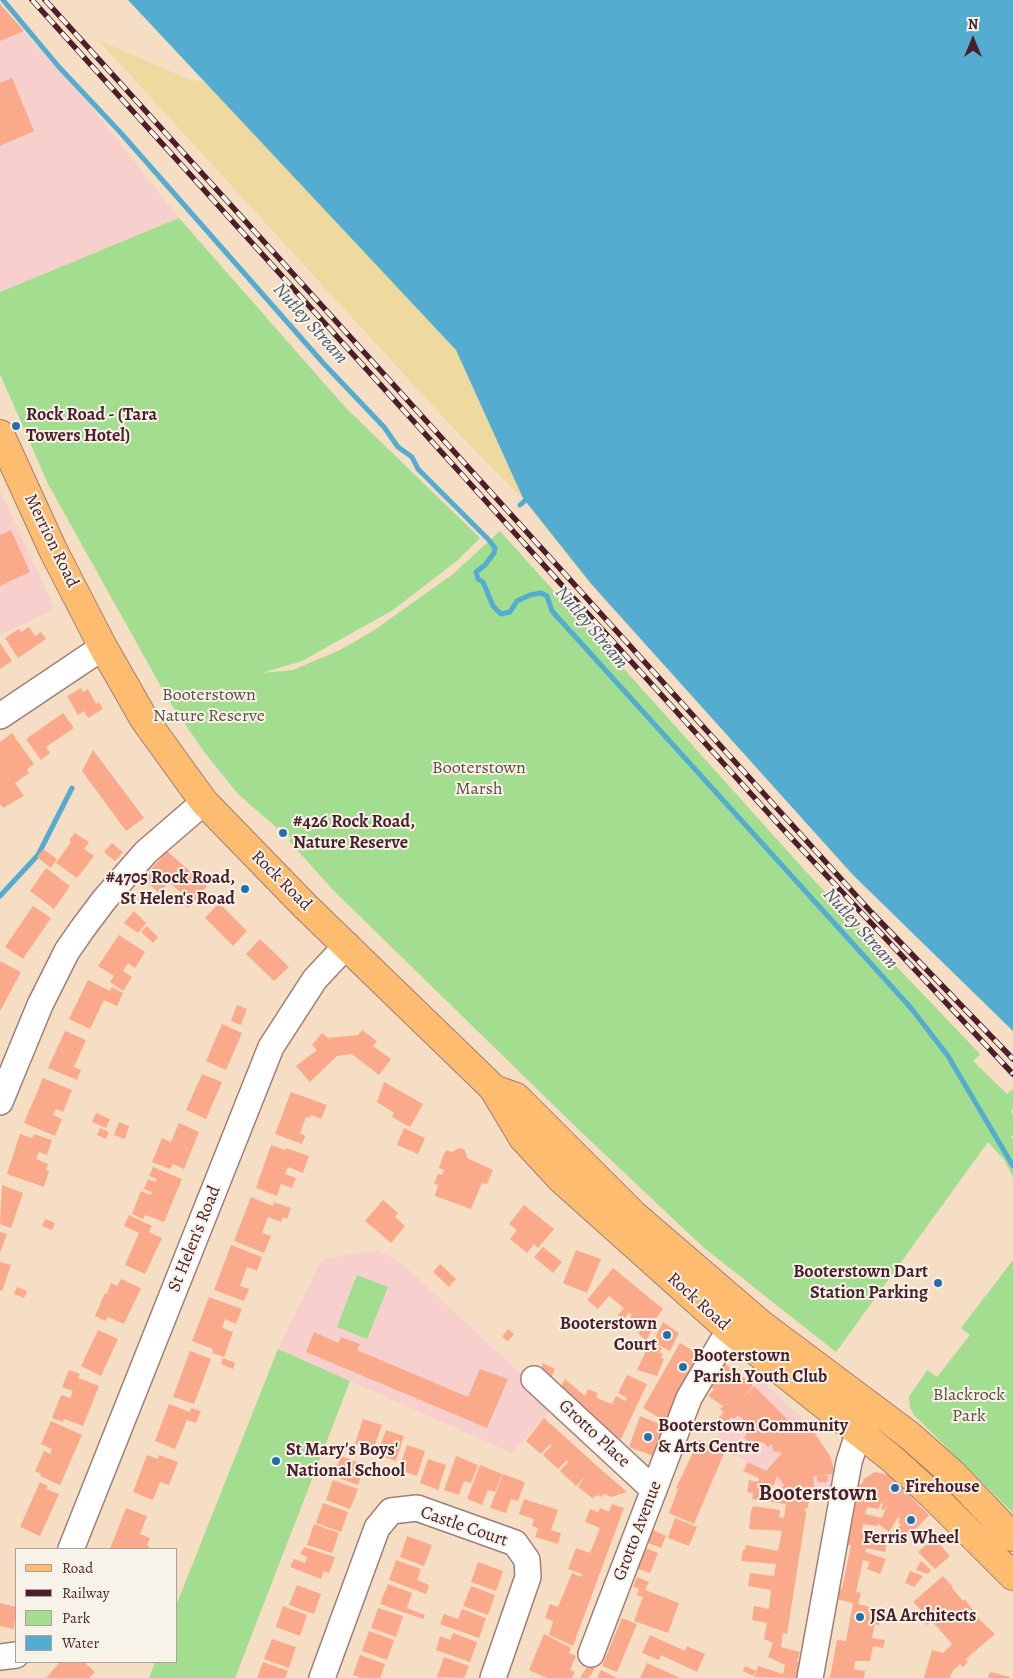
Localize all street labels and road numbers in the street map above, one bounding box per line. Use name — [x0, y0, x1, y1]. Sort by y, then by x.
street label: Merrion Road — [19, 491, 83, 591]
street label: Rock Road — [246, 846, 316, 916]
street label: St Helen's Road — [164, 1183, 226, 1295]
street label: Rock Road — [662, 1268, 734, 1336]
street label: Grotto Place — [554, 1395, 634, 1473]
street label: Grotto Avenue — [609, 1478, 667, 1584]
street label: Castle Court — [417, 1502, 511, 1552]

